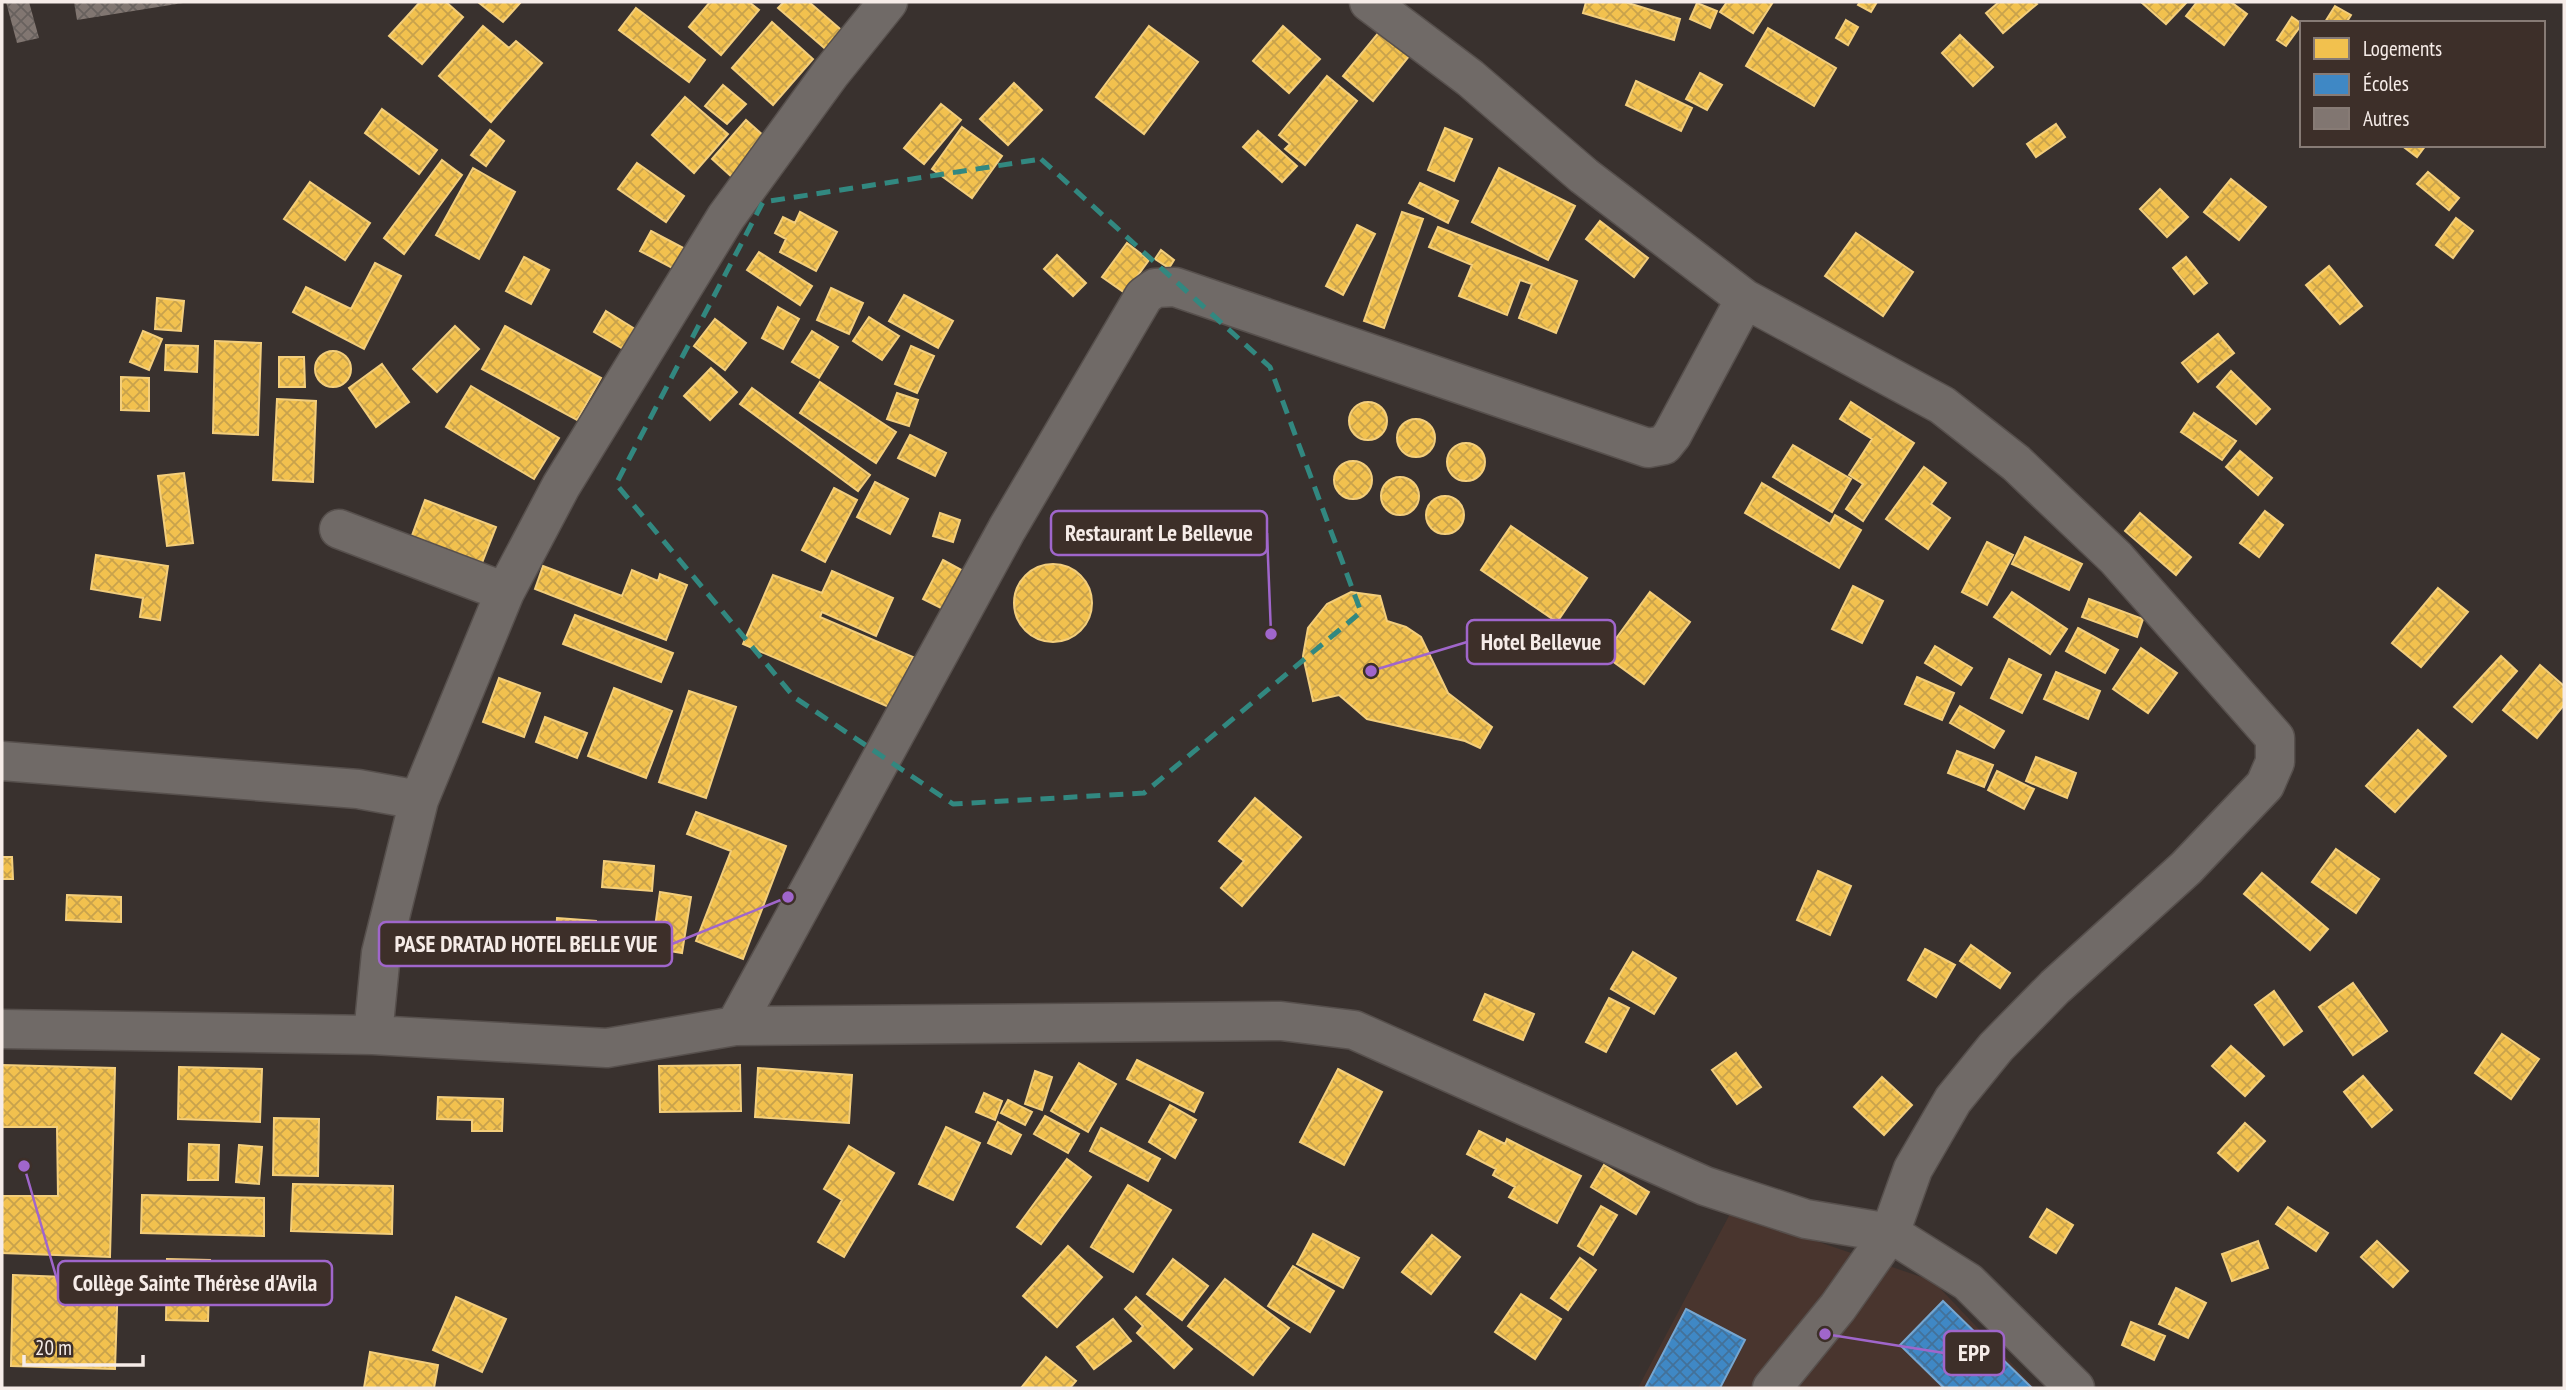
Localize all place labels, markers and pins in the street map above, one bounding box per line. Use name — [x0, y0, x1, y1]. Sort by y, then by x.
callout: Restaurant Le Bellevue — [1051, 511, 1267, 555]
callout: Hotel Bellevue — [1467, 620, 1615, 664]
callout: PASE DRATAD HOTEL BELLE VUE — [379, 922, 672, 966]
callout: Collège Sainte Thérèse d'Avila — [58, 1261, 332, 1305]
callout: EPP — [1944, 1331, 2004, 1375]

